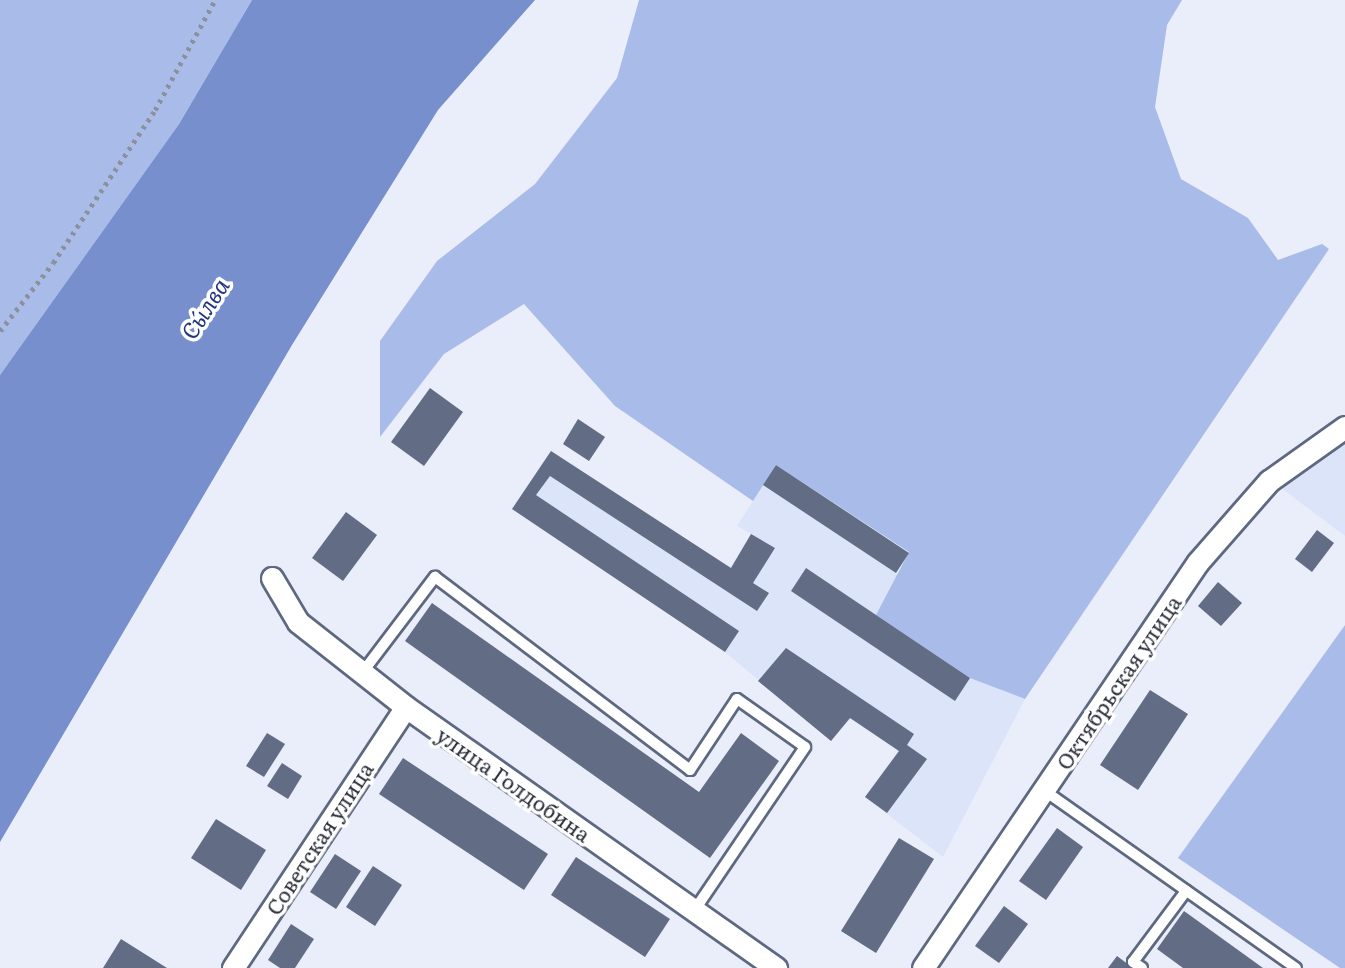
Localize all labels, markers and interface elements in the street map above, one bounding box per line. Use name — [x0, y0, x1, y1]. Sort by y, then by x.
water label: Сы́лва — [174, 272, 234, 344]
street label: Октябрьская улица — [1050, 590, 1186, 774]
street label: улица Голдобина — [432, 721, 596, 847]
street label: Советская улица — [260, 757, 378, 919]

